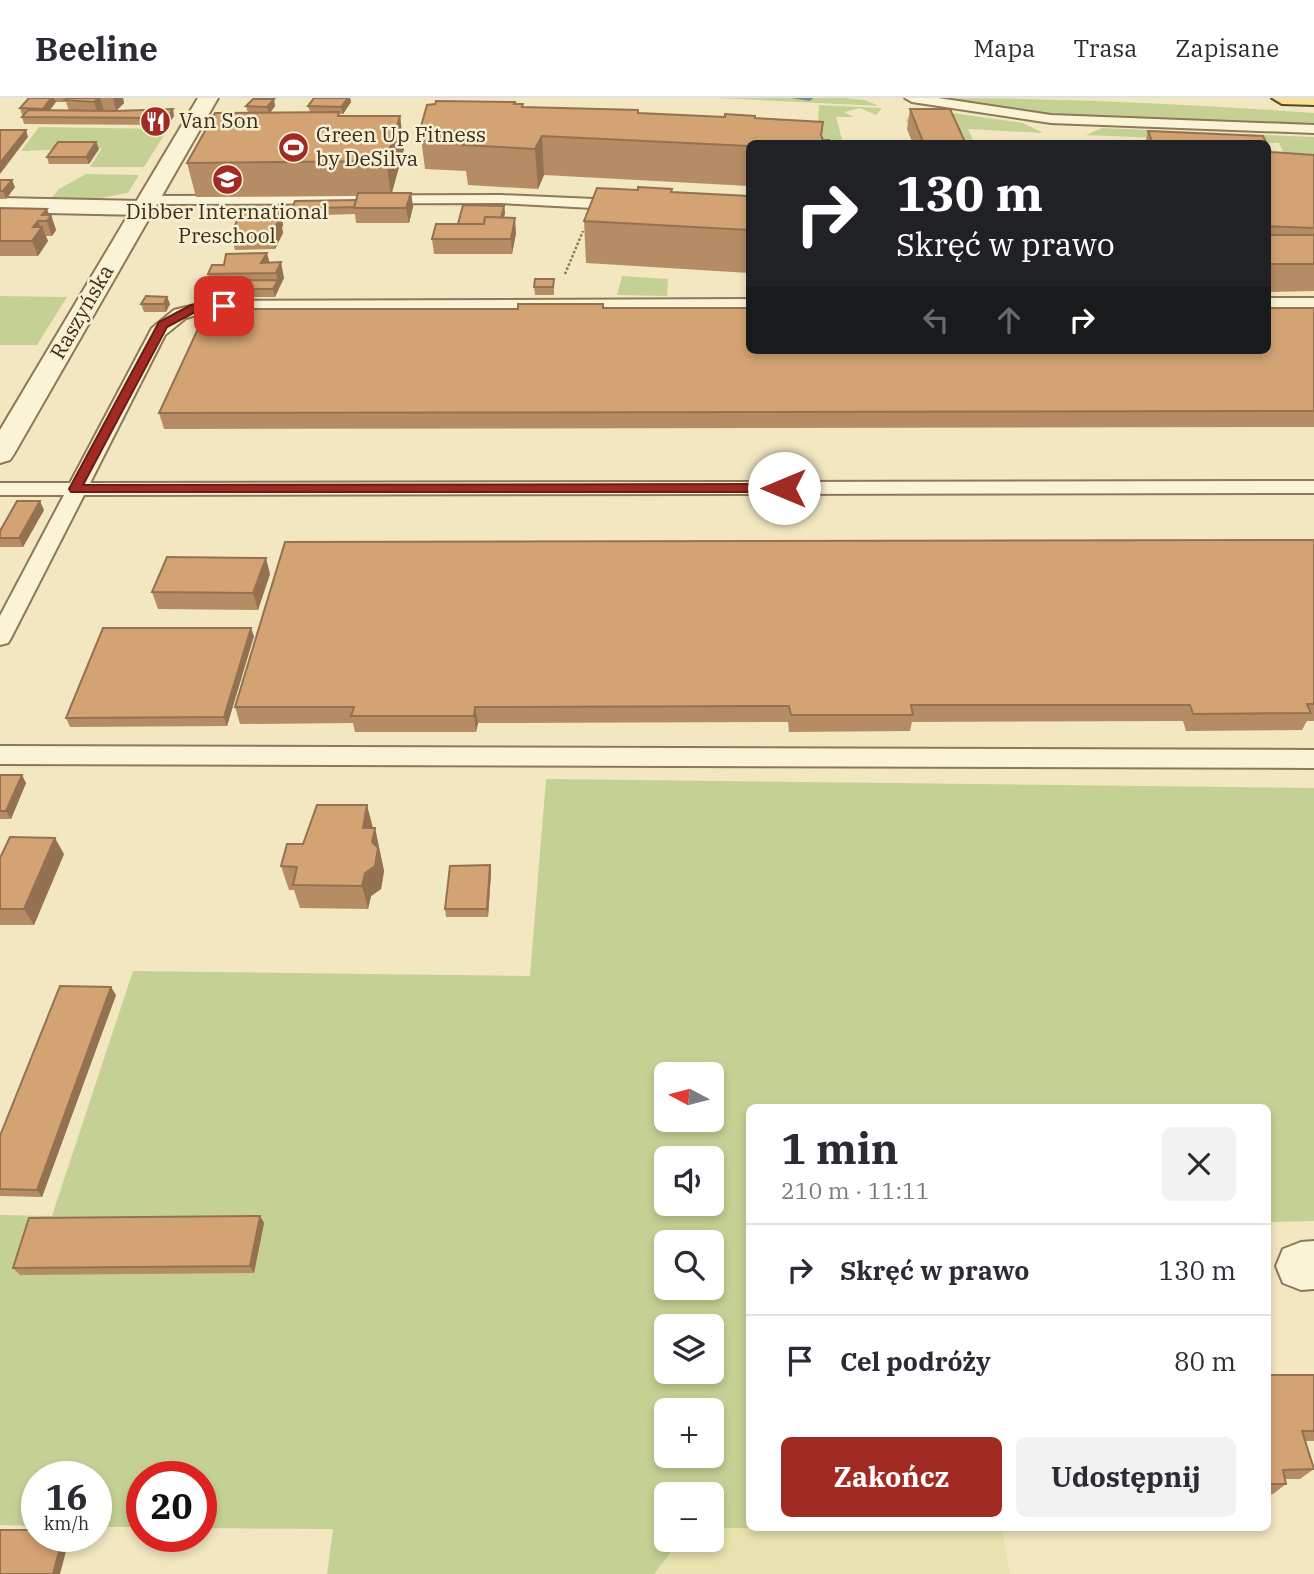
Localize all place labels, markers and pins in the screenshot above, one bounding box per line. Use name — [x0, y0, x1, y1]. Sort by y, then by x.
restaurant icon: Van Son — [139, 104, 173, 138]
place label: Van Son — [179, 106, 259, 134]
place label: Green Up Fitness by DeSilva — [316, 120, 486, 172]
sports icon: Green Up Fitness by DeSilva — [276, 130, 310, 164]
school or university icon: Dibber International Preschool — [210, 163, 244, 197]
place label: Dibber International Preschool — [126, 197, 328, 249]
pin — [194, 276, 254, 336]

